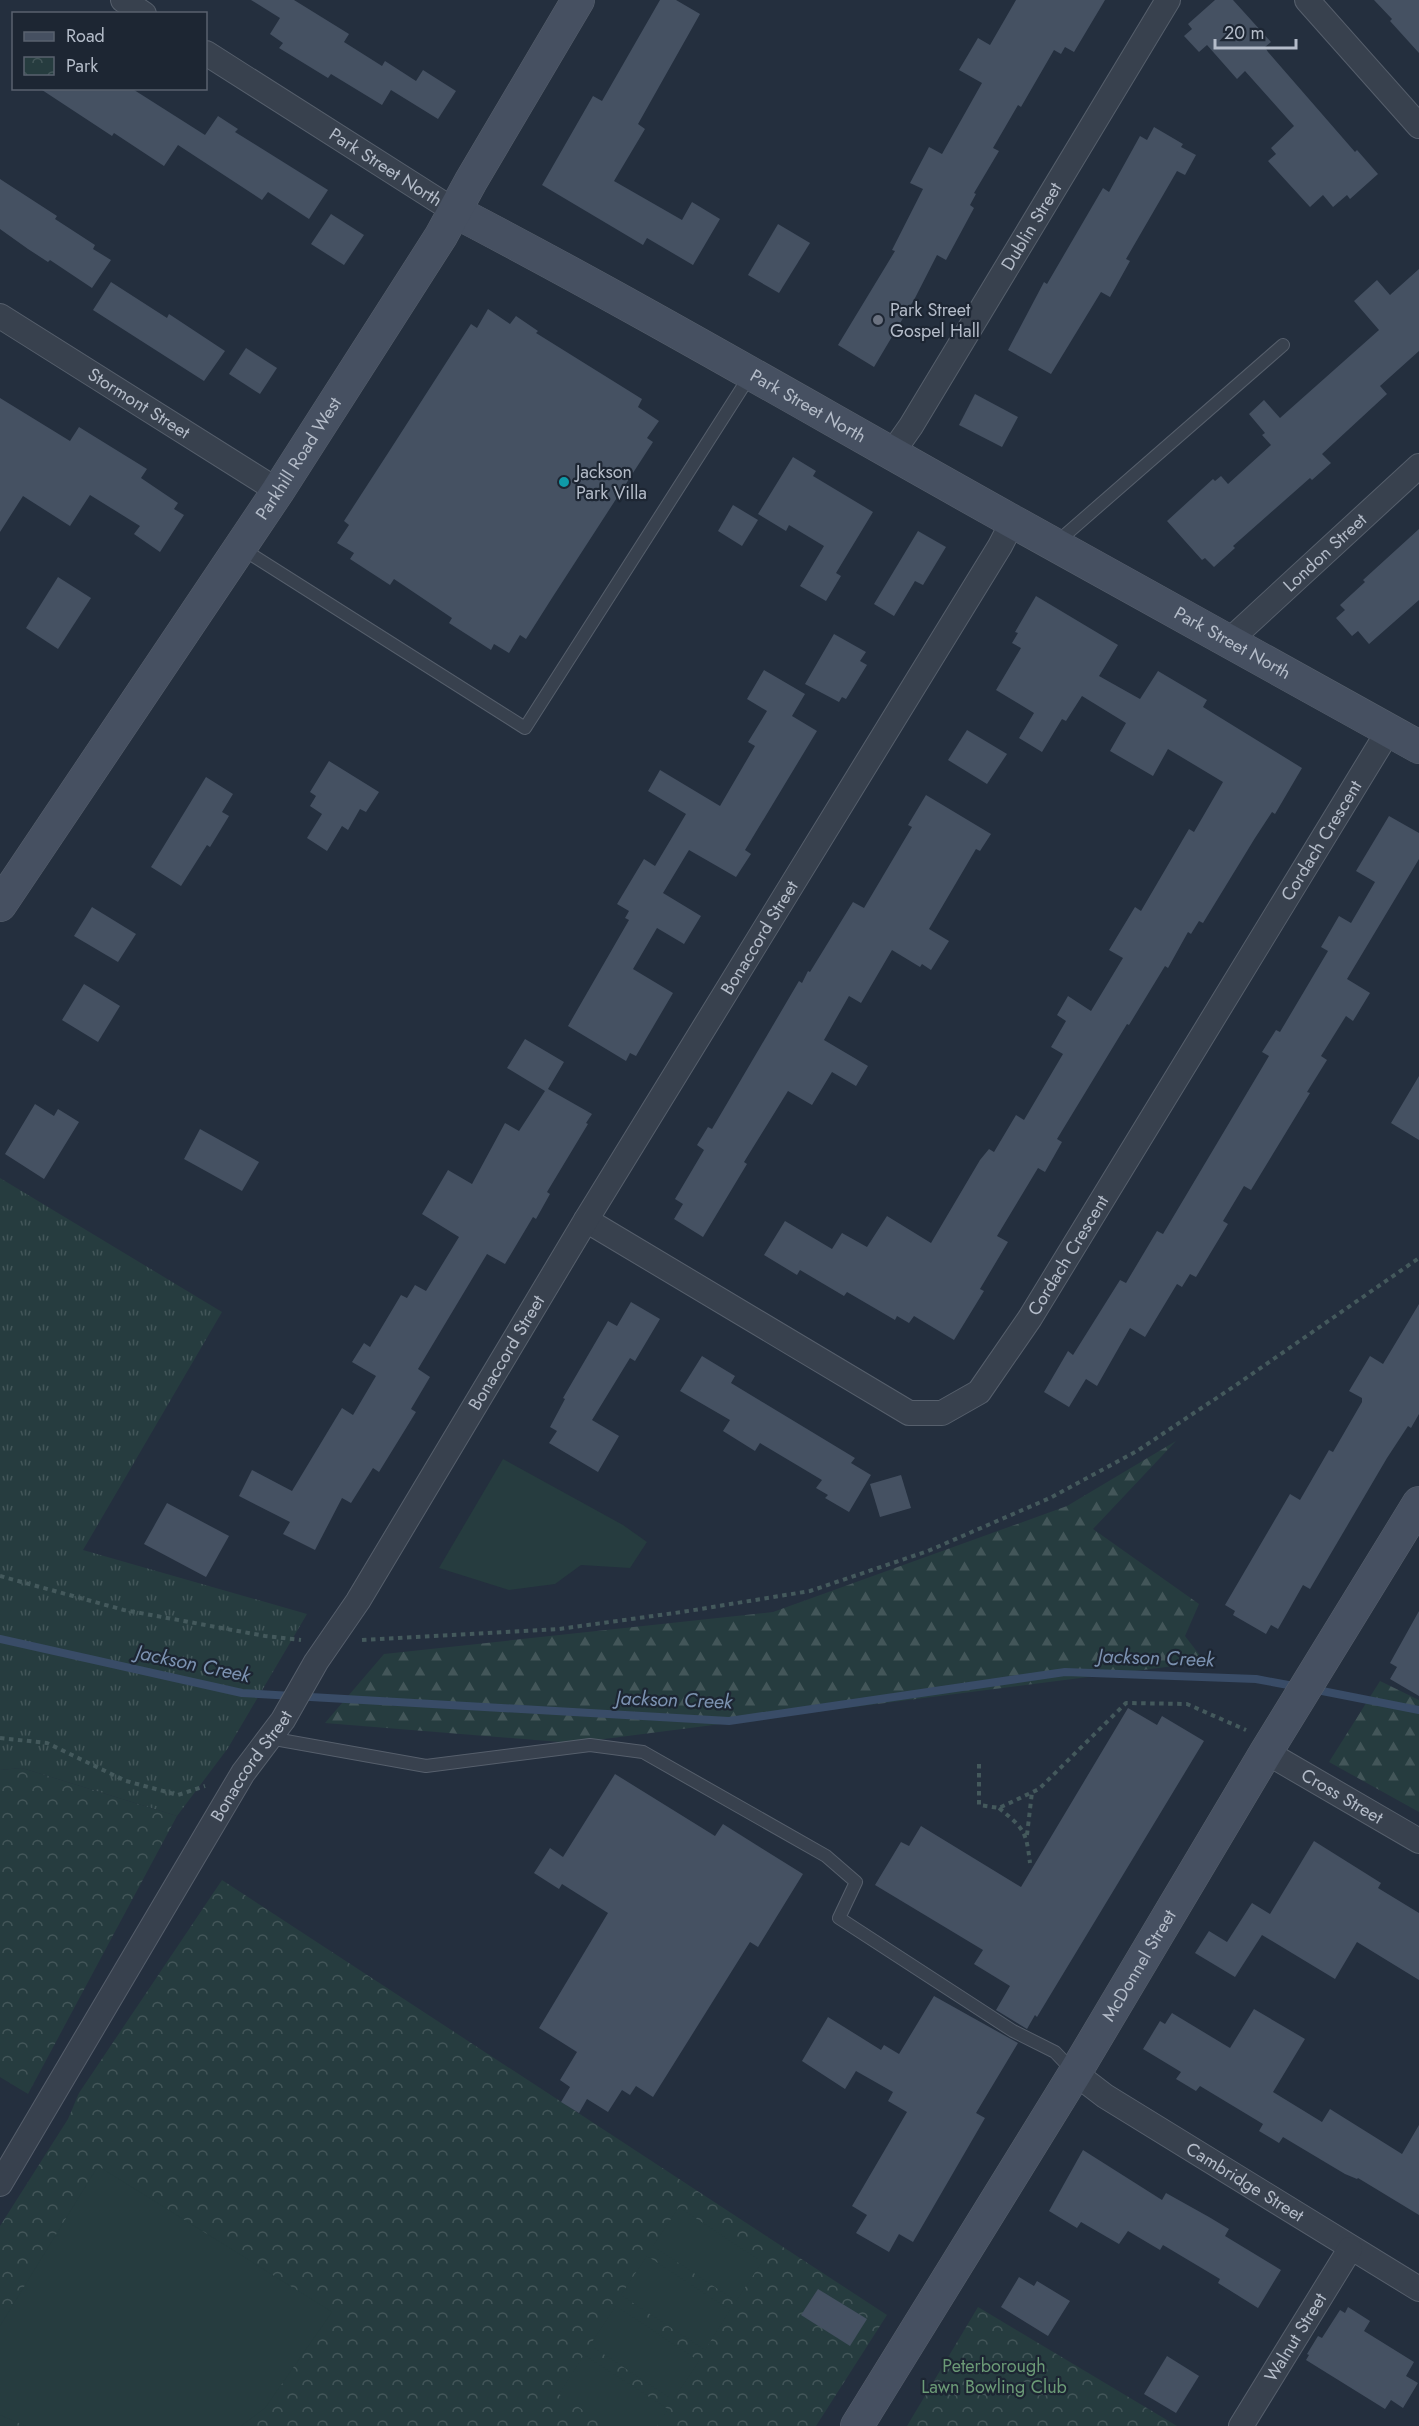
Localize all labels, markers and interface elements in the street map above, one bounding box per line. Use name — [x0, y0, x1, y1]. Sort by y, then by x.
legend — [12, 12, 207, 90]
scale bar — [1215, 12, 1296, 50]
text: 20 m — [1224, 20, 1264, 46]
text: Road — [66, 23, 105, 49]
text: Park — [66, 53, 98, 79]
street label: Park Street North — [324, 122, 447, 213]
street label: Dublin Street — [995, 177, 1068, 275]
place label: Park Street Gospel Hall — [890, 297, 980, 344]
marker: Park Street Gospel Hall — [871, 313, 885, 327]
street label: Stormont Street — [83, 361, 195, 446]
street label: Park Street North — [745, 363, 871, 449]
street label: Parkhill Road West — [249, 392, 348, 525]
place label: Jackson Park Villa — [574, 459, 647, 506]
marker: Jackson Park Villa — [557, 475, 571, 489]
street label: London Street — [1277, 507, 1373, 598]
street label: Park Street North — [1169, 600, 1295, 686]
street label: Cordach Crescent — [1275, 775, 1369, 906]
street label: Bonaccord Street — [714, 875, 805, 1000]
street label: Cordach Crescent — [1021, 1190, 1115, 1321]
street label: Bonaccord Street — [462, 1290, 551, 1415]
water label: Jackson Creek — [129, 1637, 254, 1691]
water label: Jackson Creek — [1093, 1641, 1216, 1675]
water label: Jackson Creek — [611, 1683, 734, 1717]
street label: Bonaccord Street — [204, 1705, 299, 1826]
street label: Cross Street — [1296, 1762, 1389, 1831]
street label: McDonnel Street — [1096, 1904, 1183, 2026]
street label: Cambridge Street — [1181, 2136, 1310, 2229]
street label: Walnut Street — [1258, 2287, 1333, 2387]
park label: Peterborough Lawn Bowling Club — [921, 2353, 1067, 2400]

